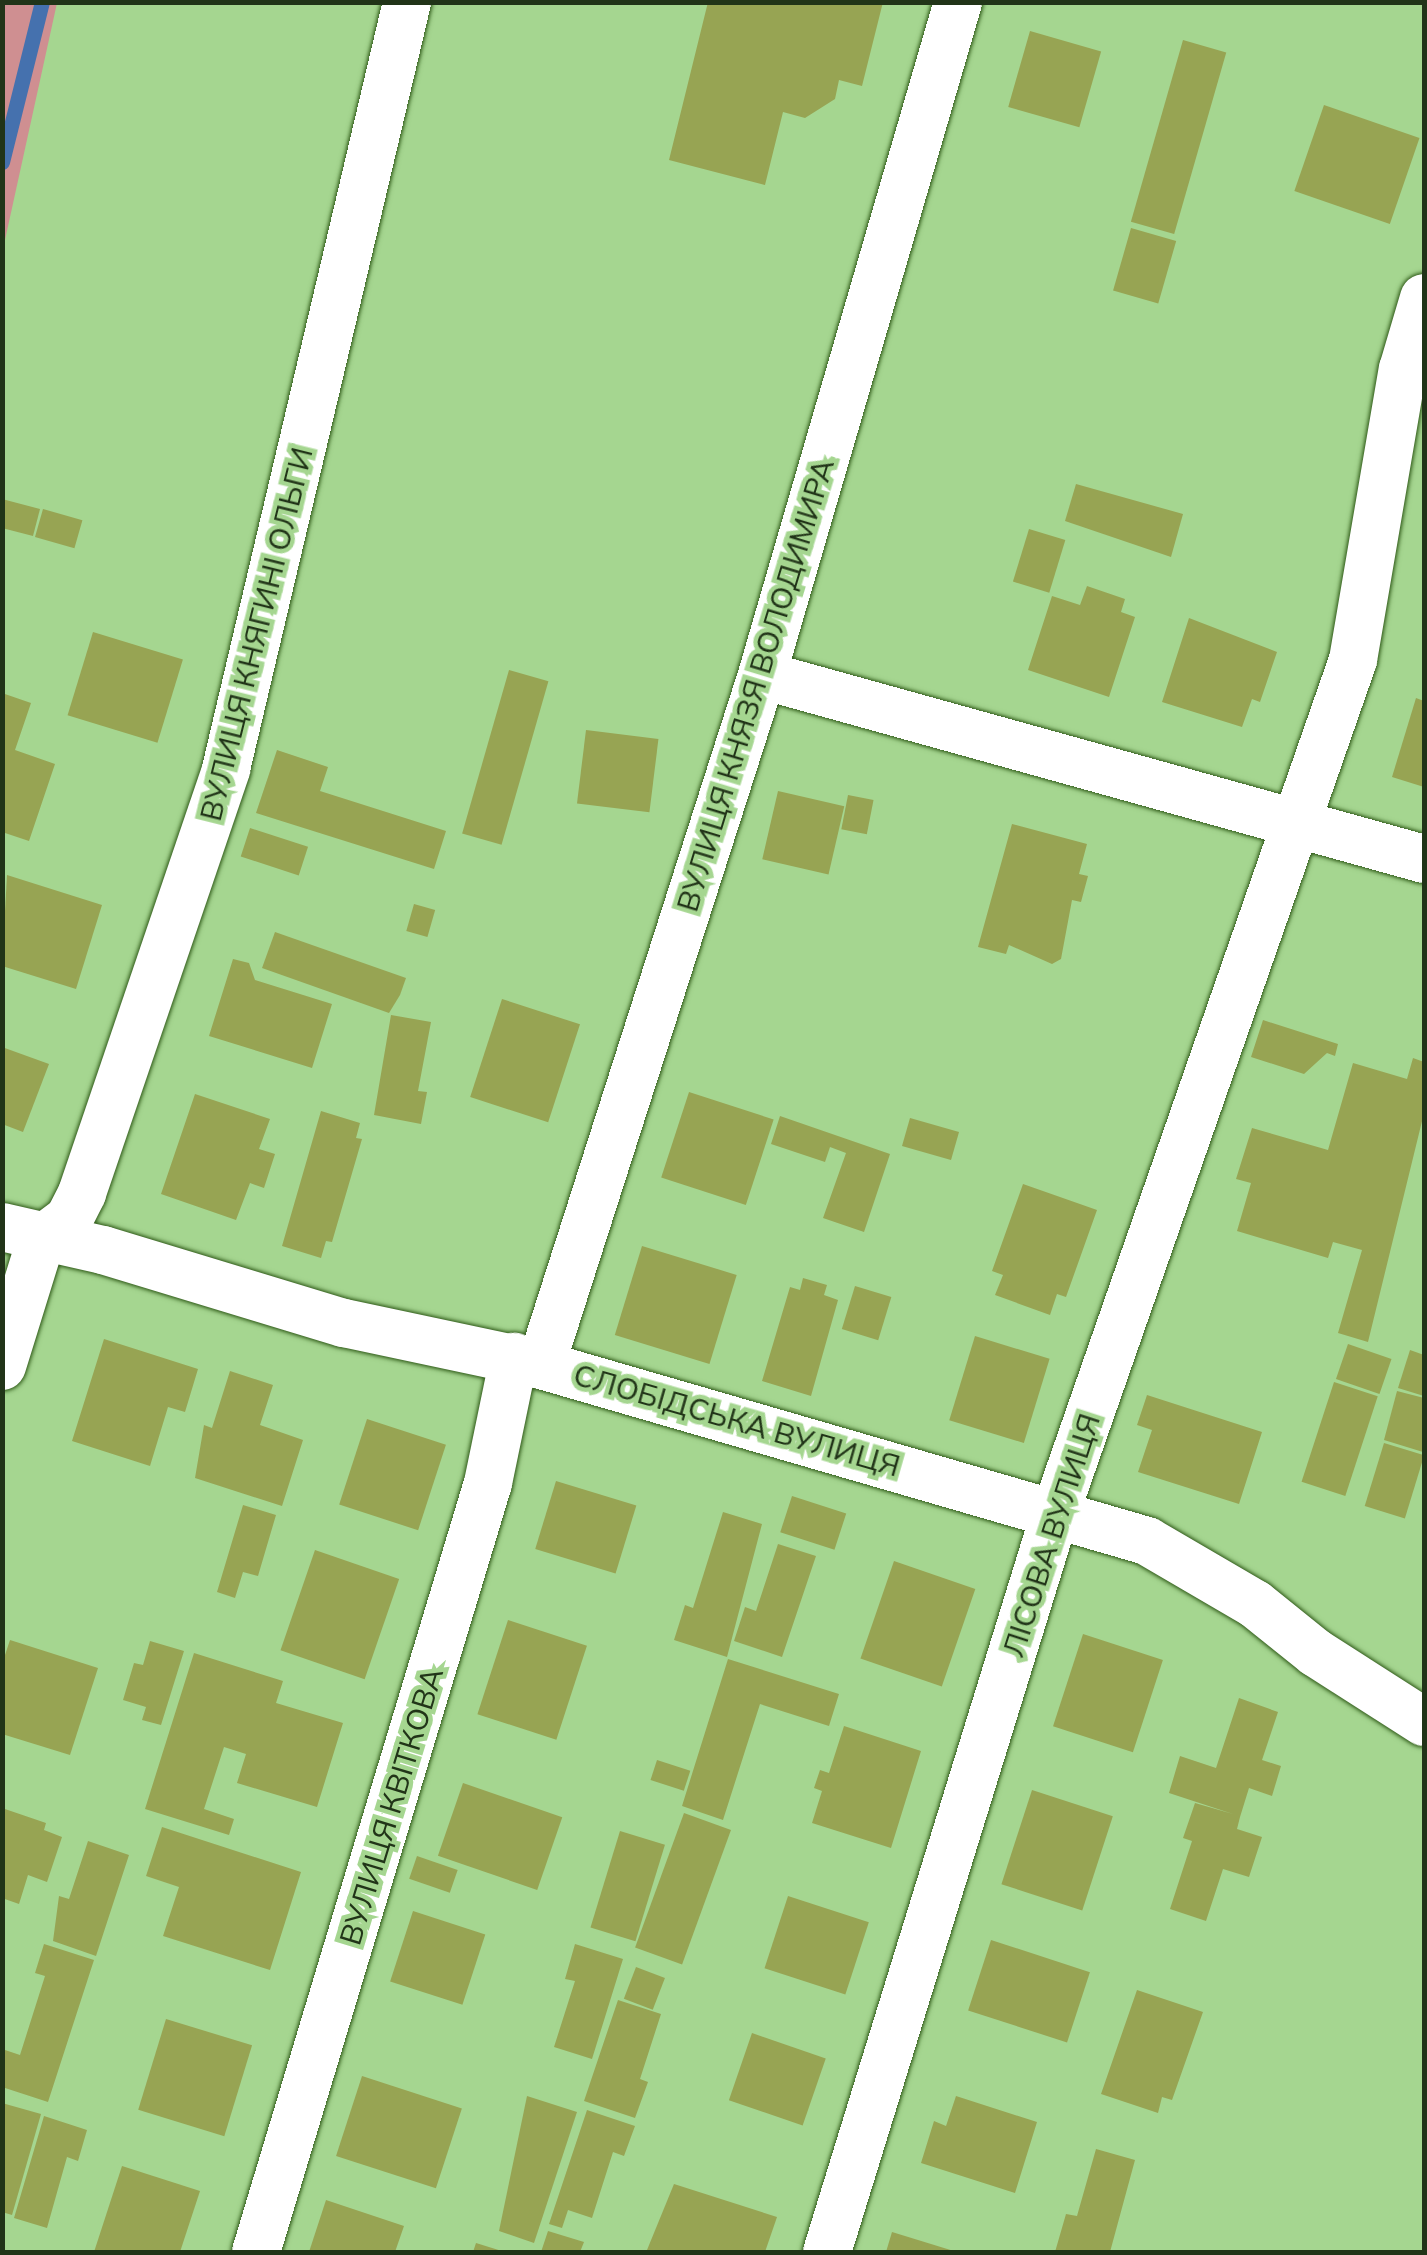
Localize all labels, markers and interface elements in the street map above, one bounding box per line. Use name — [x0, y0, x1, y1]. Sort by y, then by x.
street label: ВУЛИЦЯ КНЯГИНІ ОЛЬГИ — [192, 444, 320, 824]
street label: ВУЛИЦЯ КНЯЗЯ ВОЛОДИМИРА — [669, 454, 841, 916]
street label: СЛОБІДСЬКА ВУЛИЦЯ — [570, 1356, 904, 1484]
street label: ЛІСОВА ВУЛИЦЯ — [995, 1409, 1107, 1661]
street label: ВУЛИЦЯ КВІТКОВА — [332, 1663, 450, 1949]

